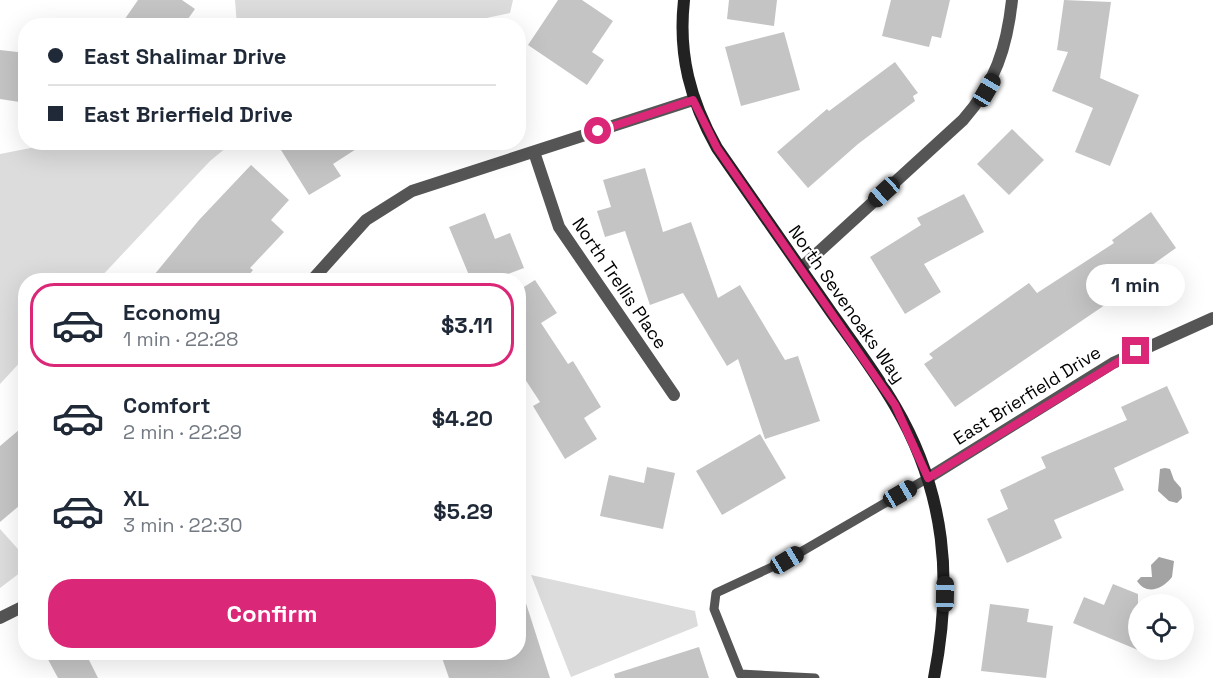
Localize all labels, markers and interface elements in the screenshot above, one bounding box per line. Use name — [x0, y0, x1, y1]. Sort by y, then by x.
text: East Shalimar Drive — [84, 42, 287, 70]
car — [970, 70, 1004, 110]
text: East Brierfield Drive — [84, 100, 293, 128]
route start — [584, 117, 611, 144]
car — [865, 173, 903, 211]
street label: North Trellis Place — [567, 213, 673, 353]
street label: North Sevenoaks Way — [784, 220, 910, 388]
callout: 1 min — [1086, 264, 1186, 306]
text: 1 min — [1111, 272, 1160, 298]
icon: car — [51, 298, 105, 352]
text: Economy — [123, 298, 221, 326]
text: $3.11 — [441, 311, 493, 339]
text: 1 min · 22:28 — [123, 326, 239, 352]
route end — [1122, 337, 1149, 364]
street label: East Brierfield Drive — [949, 340, 1105, 450]
icon: car — [51, 391, 105, 445]
text: Comfort — [123, 391, 211, 419]
text: $4.20 — [432, 404, 493, 432]
text: 2 min · 22:29 — [123, 419, 242, 445]
car — [880, 477, 920, 511]
icon: car — [51, 484, 105, 538]
text: XL — [123, 484, 149, 512]
text: $5.29 — [433, 497, 493, 525]
text: 3 min · 22:30 — [123, 512, 243, 538]
car — [767, 543, 807, 577]
car — [936, 576, 954, 612]
button: Confirm — [48, 579, 496, 648]
map controls — [1128, 594, 1194, 660]
button: locate — [1128, 594, 1194, 660]

